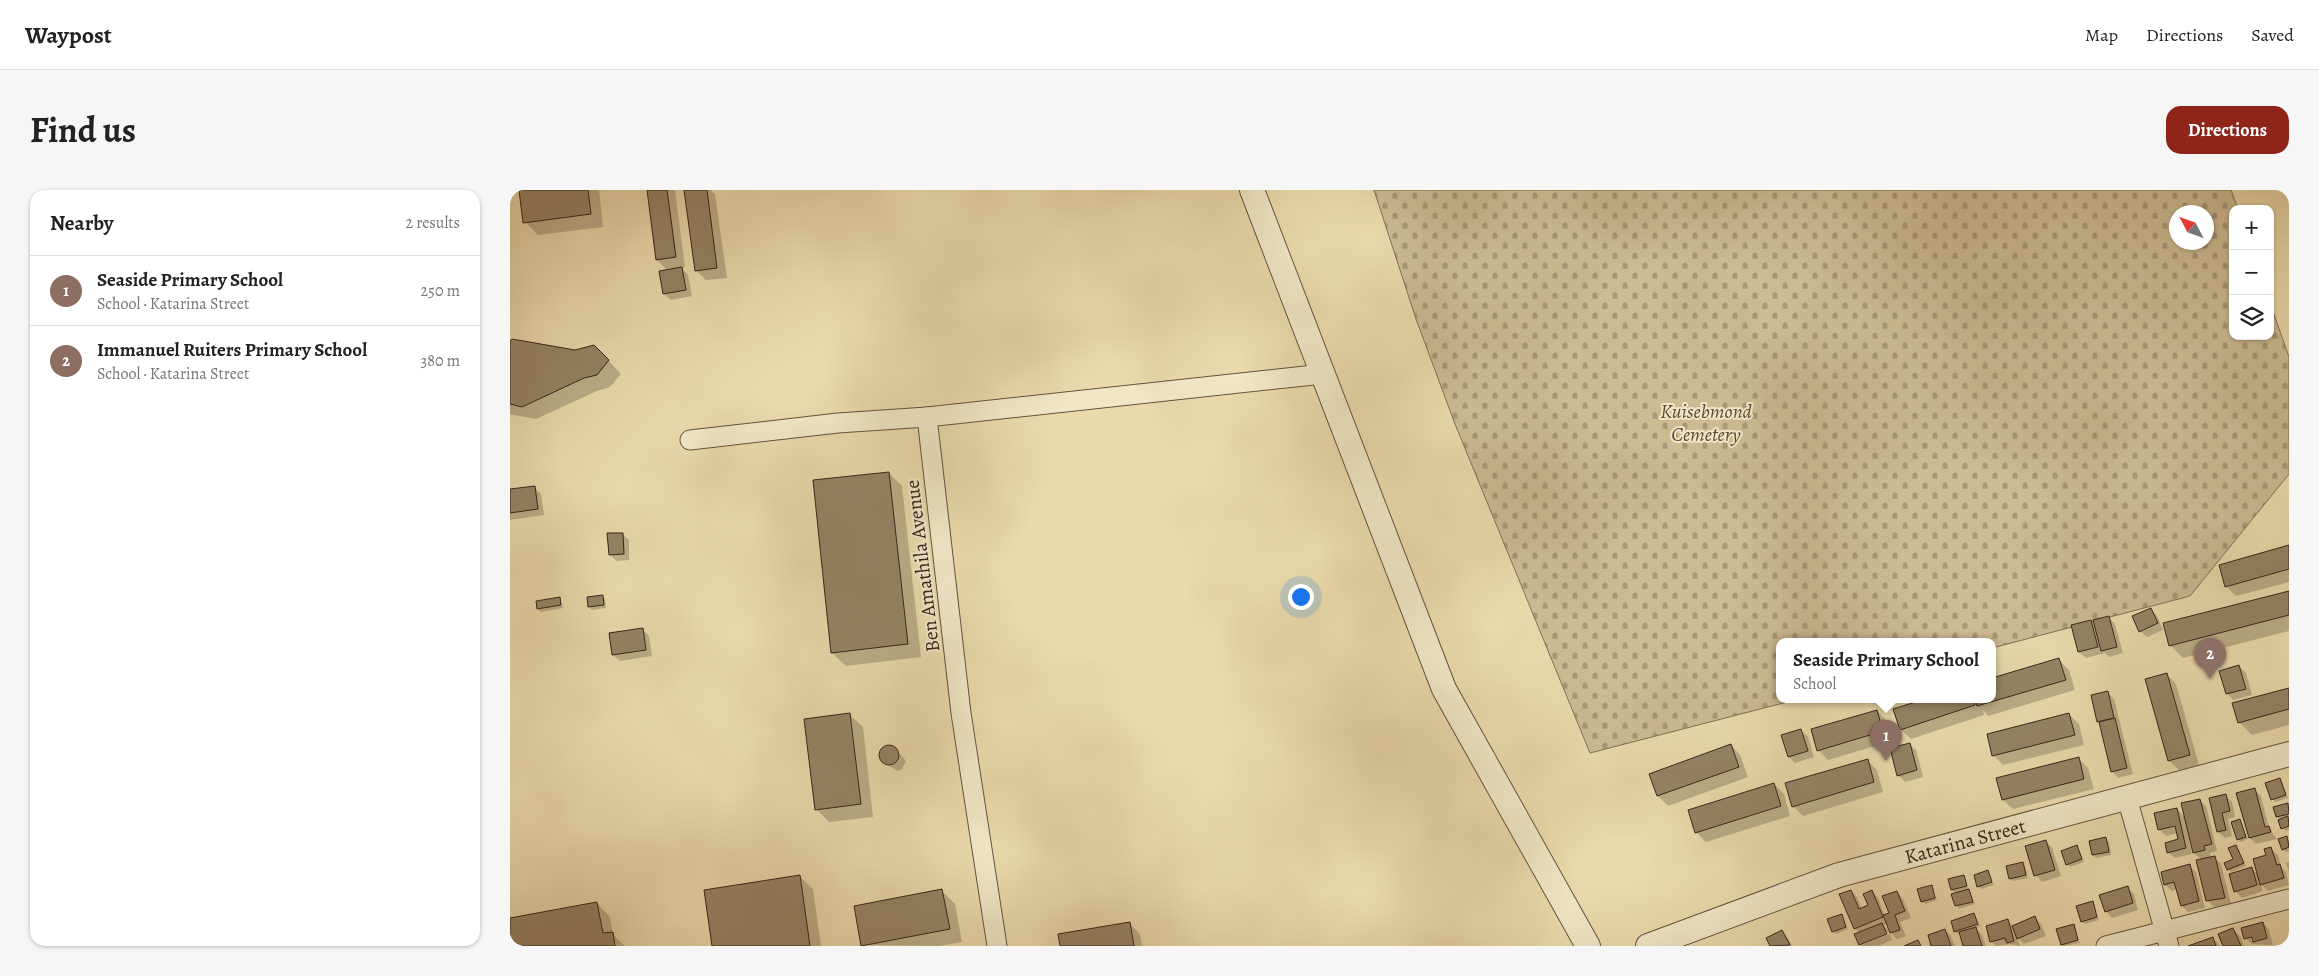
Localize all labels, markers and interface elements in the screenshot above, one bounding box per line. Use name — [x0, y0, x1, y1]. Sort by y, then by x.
text: Waypost — [25, 19, 112, 51]
text: Map — [2085, 23, 2118, 47]
text: Directions — [2146, 23, 2223, 47]
text: Saved — [2251, 23, 2294, 47]
text: Find us — [30, 106, 136, 154]
button: Directions — [2166, 106, 2289, 154]
north arrow — [2169, 205, 2214, 250]
map controls — [2229, 205, 2274, 340]
button: + — [2229, 205, 2274, 250]
text: Nearby — [50, 209, 113, 237]
text: 2 results — [405, 212, 460, 234]
button: − — [2229, 250, 2274, 295]
text: Seaside Primary School — [97, 267, 283, 293]
text: 1 — [63, 280, 69, 302]
text: 250 m — [421, 280, 460, 302]
text: School · Katarina Street — [97, 293, 249, 315]
button: layers — [2229, 295, 2274, 340]
text: Immanuel Ruiters Primary School — [97, 337, 367, 363]
text: 2 — [62, 350, 70, 372]
text: 380 m — [421, 350, 460, 372]
text: School · Katarina Street — [97, 363, 249, 385]
park label: Kuisebmond Cemetery — [1660, 398, 1753, 448]
street label: Ben Amathila Avenue — [899, 478, 946, 654]
your location — [1288, 584, 1314, 610]
popup — [1776, 638, 1996, 703]
pin: 2 — [2194, 638, 2226, 679]
text: Seaside Primary School — [1793, 647, 1979, 673]
text: School — [1793, 673, 1836, 695]
pin: 1 — [1870, 720, 1902, 761]
street label: Katarina Street — [1902, 812, 2029, 871]

